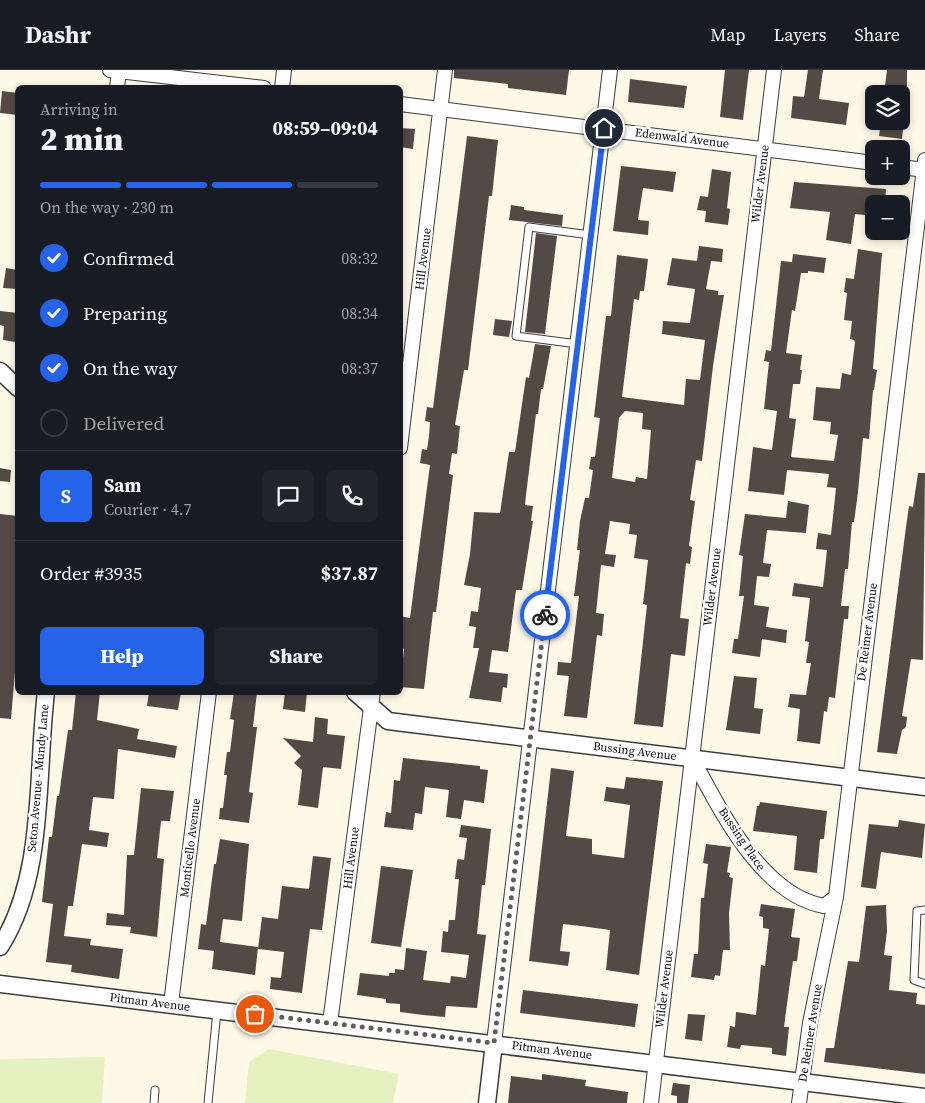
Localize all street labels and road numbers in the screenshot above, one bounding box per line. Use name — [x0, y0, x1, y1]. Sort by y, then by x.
street label: Edenwald Avenue — [634, 124, 730, 152]
street label: Wilder Avenue — [747, 144, 773, 224]
street label: Hill Avenue — [411, 227, 435, 291]
street label: Wilder Avenue — [699, 547, 725, 627]
street label: De Reimer Avenue — [853, 582, 881, 682]
street label: Seton Avenue - Mundy Lane — [24, 703, 52, 853]
street label: Bussing Avenue — [592, 738, 678, 764]
street label: Monticello Avenue — [176, 798, 204, 898]
street label: Bussing Place — [715, 804, 769, 874]
street label: Hill Avenue — [339, 826, 363, 890]
street label: Wilder Avenue — [651, 949, 677, 1029]
street label: De Reimer Avenue — [794, 983, 826, 1083]
street label: Pitman Avenue — [109, 989, 191, 1015]
street label: Pitman Avenue — [511, 1037, 593, 1063]

